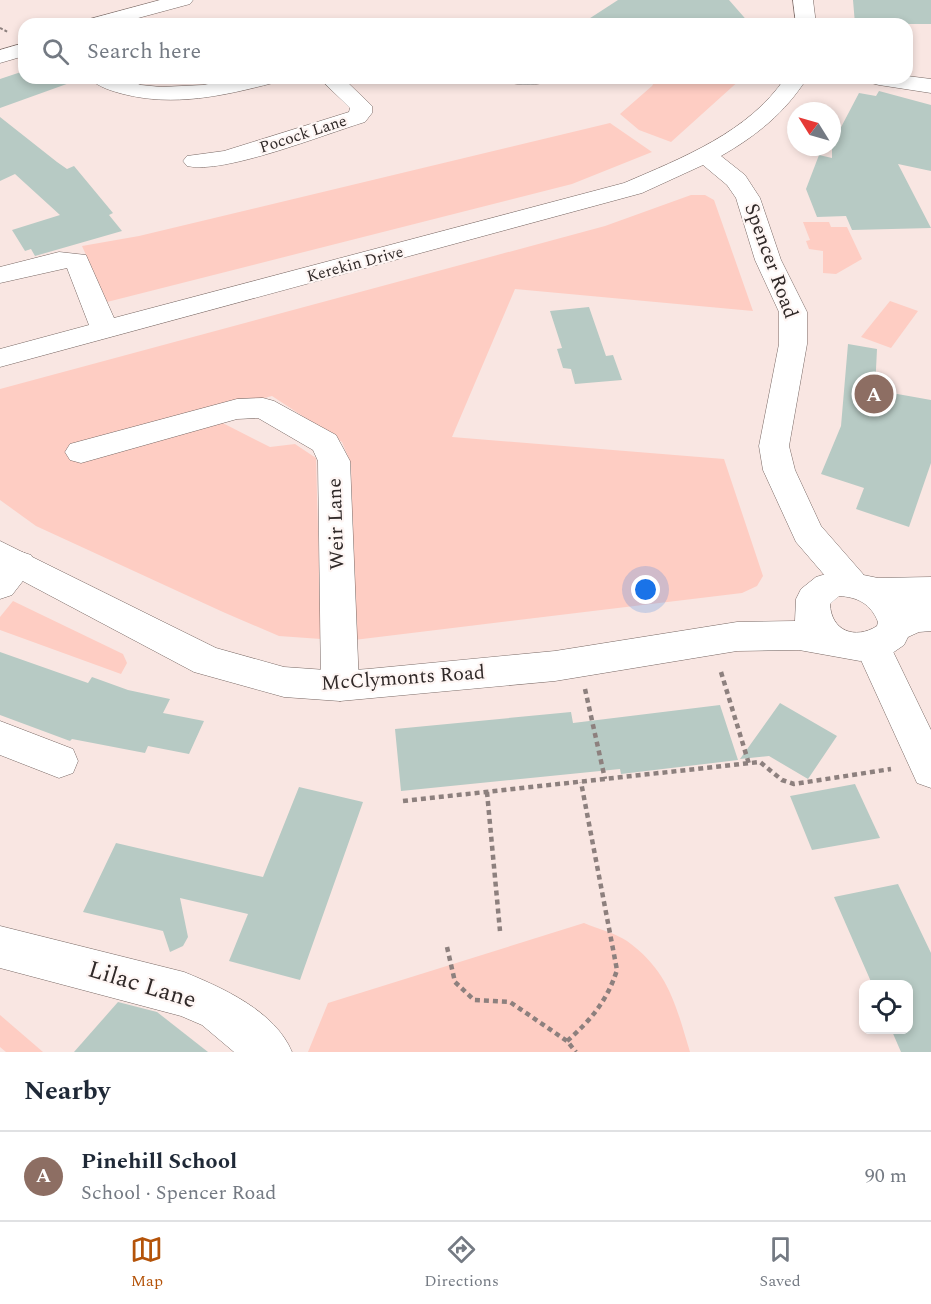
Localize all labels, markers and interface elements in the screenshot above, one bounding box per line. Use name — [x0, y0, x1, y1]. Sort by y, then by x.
search box — [18, 18, 913, 84]
icon: search — [39, 35, 72, 68]
text: Search here — [87, 35, 201, 68]
north arrow — [787, 102, 841, 156]
street label: Pocock Lane — [256, 109, 350, 159]
street label: Spencer Road — [736, 199, 806, 323]
street label: Kerekin Drive — [304, 240, 406, 288]
pin: A — [854, 372, 894, 416]
street label: Weir Lane — [319, 478, 353, 570]
your location — [631, 575, 660, 604]
street label: McClymonts Road — [320, 657, 486, 699]
street label: Lilac Lane — [83, 951, 201, 1019]
map controls — [859, 980, 913, 1034]
button: locate — [859, 980, 913, 1034]
text: Nearby — [24, 1071, 110, 1111]
text: Pinehill School — [81, 1145, 237, 1178]
text: A — [36, 1161, 51, 1191]
text: 90 m — [865, 1161, 907, 1191]
text: School · Spencer Road — [81, 1178, 276, 1208]
tab: Map — [130, 1233, 163, 1293]
tab: Directions — [424, 1233, 499, 1293]
tab: Saved — [760, 1233, 801, 1293]

